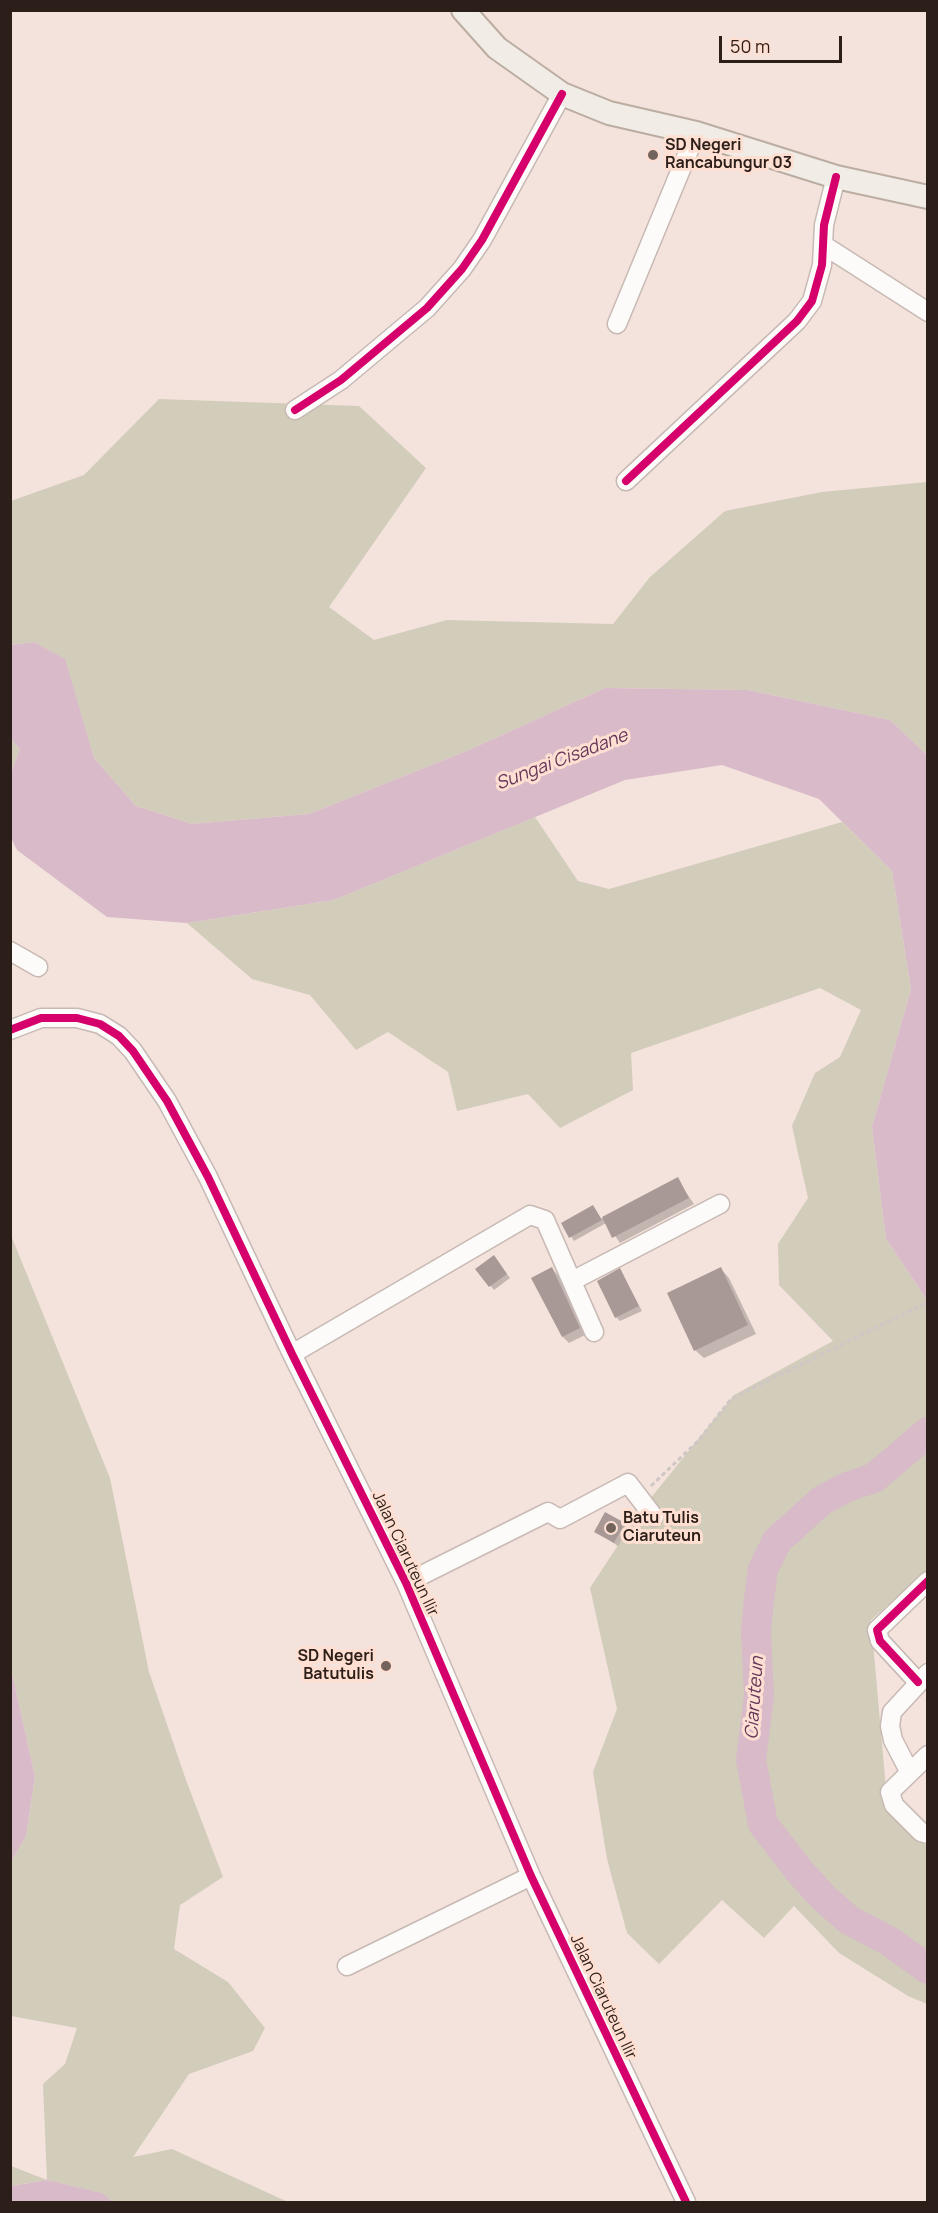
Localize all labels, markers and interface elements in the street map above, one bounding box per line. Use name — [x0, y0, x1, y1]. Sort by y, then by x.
scale bar — [722, 24, 845, 62]
text: 50 m — [730, 34, 770, 58]
place label: SD Negeri Rancabungur 03 — [665, 136, 792, 174]
marker: SD Negeri Rancabungur 03 — [646, 148, 660, 162]
water label: Sungai Cisadane — [493, 725, 631, 795]
street label: Jalan Ciaruteun Ilir — [368, 1488, 442, 1620]
place label: Batu Tulis Ciaruteun — [623, 1509, 701, 1547]
marker: Batu Tulis Ciaruteun — [604, 1521, 618, 1535]
place label: SD Negeri Batutulis — [298, 1647, 374, 1685]
water label: Ciaruteun — [741, 1656, 769, 1740]
marker: SD Negeri Batutulis — [379, 1659, 393, 1673]
street label: Jalan Ciaruteun Ilir — [566, 1931, 640, 2063]

